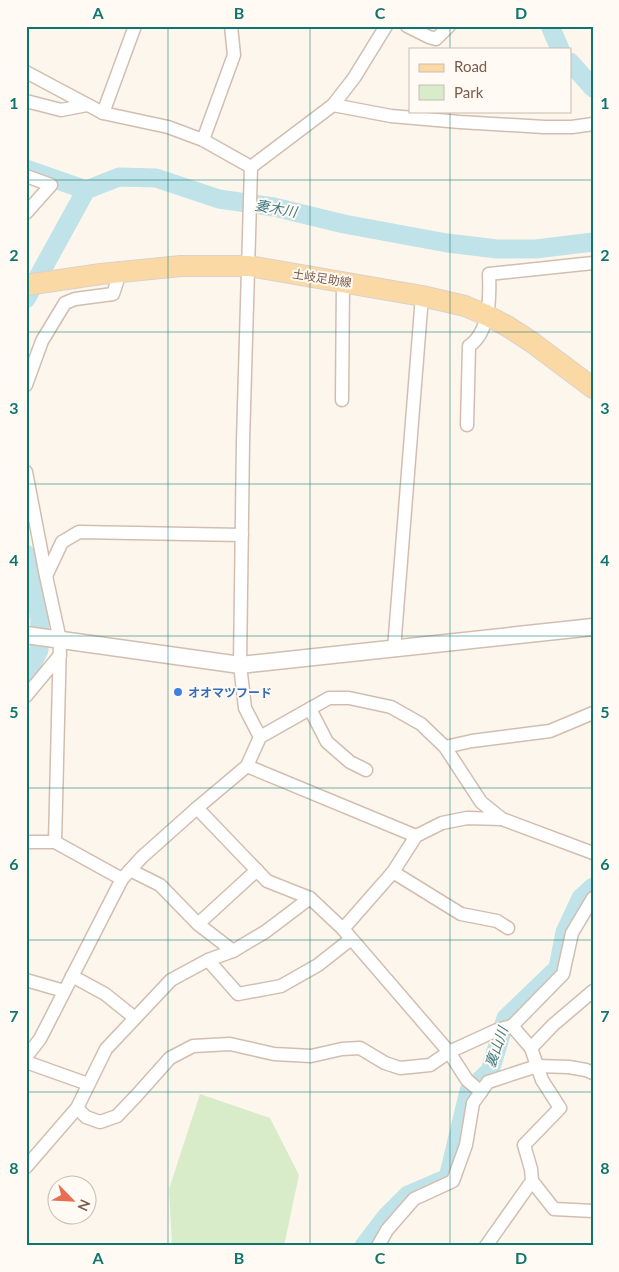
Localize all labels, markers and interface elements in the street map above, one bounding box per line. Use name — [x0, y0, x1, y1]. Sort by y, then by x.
text: A — [91, 3, 104, 22]
text: B — [234, 3, 244, 22]
text: C — [375, 3, 386, 22]
text: D — [515, 3, 527, 22]
legend — [409, 48, 572, 112]
text: Road — [454, 57, 487, 75]
text: Park — [454, 83, 484, 101]
text: 1 — [9, 93, 19, 112]
text: 1 — [600, 93, 610, 112]
water label: 妻木川 — [254, 196, 300, 220]
text: 2 — [9, 245, 19, 264]
text: 2 — [600, 245, 610, 264]
street label: 土岐足助線 — [291, 266, 353, 290]
text: 3 — [9, 398, 19, 417]
text: 3 — [600, 398, 610, 417]
text: 4 — [9, 550, 19, 569]
text: 4 — [600, 550, 610, 569]
place label: オオマツフード — [188, 685, 272, 700]
marker: オオマツフード — [172, 686, 184, 698]
text: 5 — [9, 702, 19, 721]
text: 5 — [600, 702, 610, 721]
text: 6 — [9, 854, 19, 873]
text: 6 — [600, 854, 610, 873]
text: 7 — [9, 1006, 19, 1025]
text: 7 — [600, 1006, 610, 1025]
water label: 裏山川 — [481, 1022, 512, 1070]
text: 8 — [9, 1158, 19, 1177]
text: 8 — [600, 1158, 610, 1177]
north arrow — [48, 1174, 98, 1224]
text: N — [74, 1197, 94, 1214]
text: A — [91, 1248, 104, 1267]
text: B — [234, 1248, 244, 1267]
text: C — [375, 1248, 386, 1267]
text: D — [515, 1248, 527, 1267]

